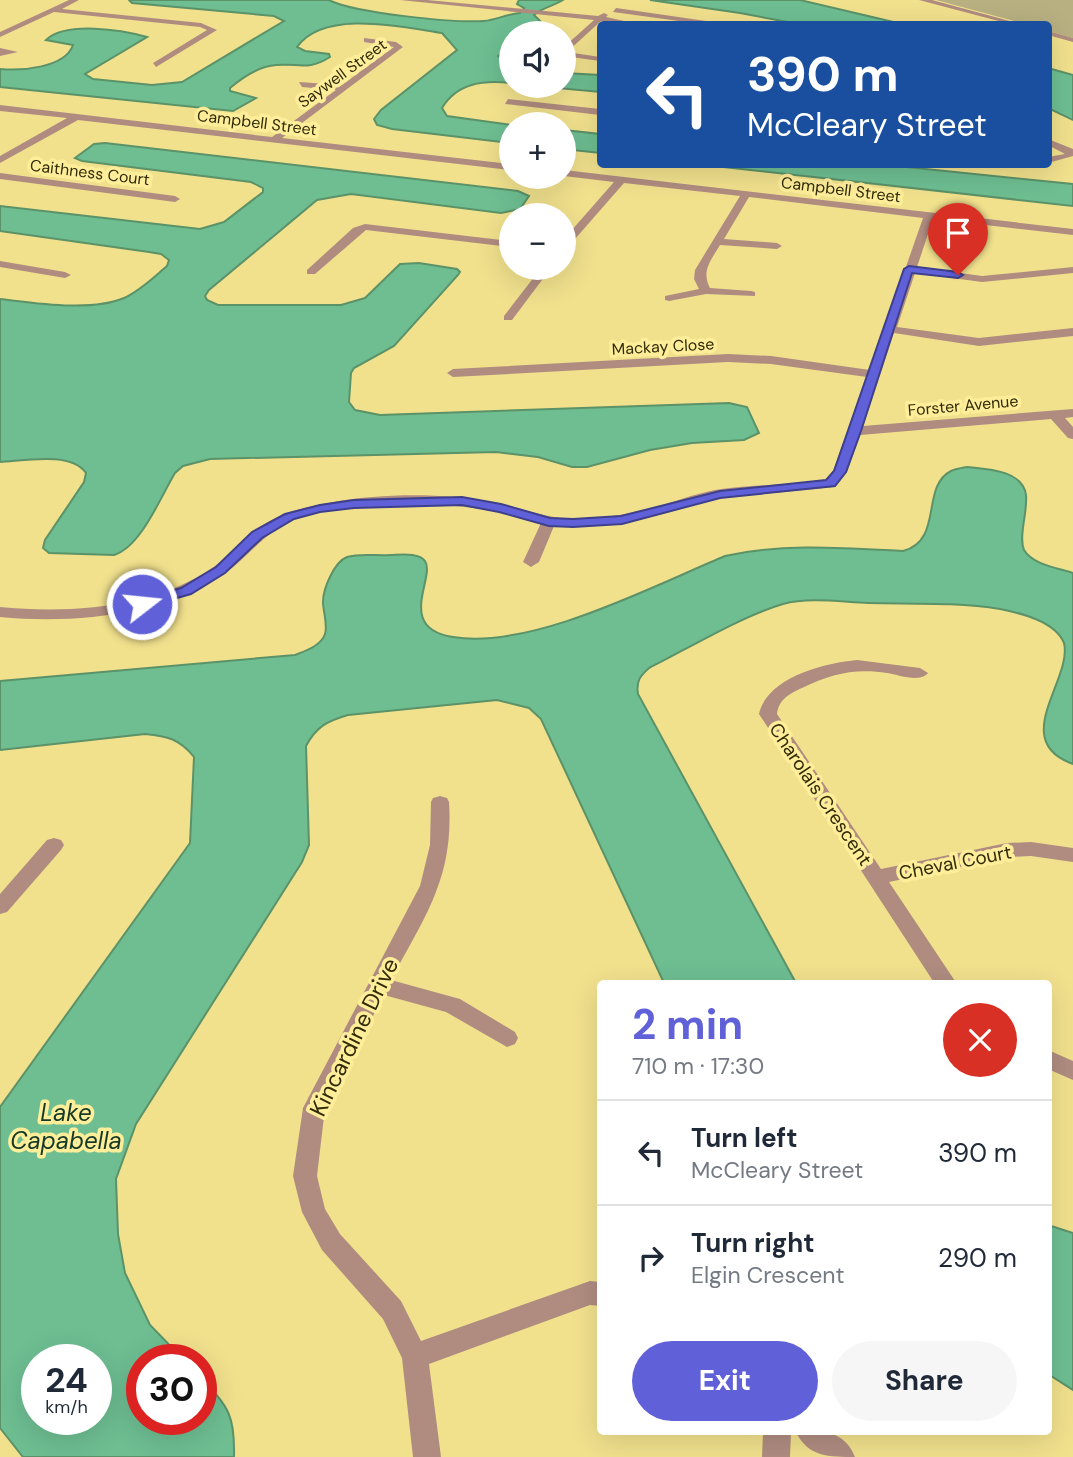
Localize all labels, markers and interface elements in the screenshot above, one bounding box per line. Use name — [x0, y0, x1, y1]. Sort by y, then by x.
map controls — [499, 21, 576, 280]
button: sound — [499, 21, 576, 98]
street label: Saywell Street — [294, 34, 391, 113]
text: 390 m — [747, 42, 899, 106]
icon: left — [632, 49, 723, 140]
text: McCleary Street — [747, 104, 987, 146]
street label: Campbell Street — [196, 105, 318, 140]
button: + — [499, 112, 576, 189]
street label: Caithness Court — [29, 155, 151, 190]
street label: Campbell Street — [780, 172, 902, 207]
button: − — [499, 203, 576, 280]
pin — [928, 203, 988, 275]
icon: arrive — [939, 214, 977, 252]
street label: Mackay Close — [611, 333, 715, 360]
street label: Forster Avenue — [907, 390, 1019, 421]
position arrow — [105, 567, 179, 641]
street label: Charolais Crescent — [763, 718, 878, 871]
street label: Cheval Court — [897, 839, 1014, 886]
street label: Kincardine Drive — [303, 953, 405, 1121]
text: 2 min — [632, 997, 743, 1052]
button: close — [943, 1003, 1017, 1077]
text: 710 m · 17:30 — [632, 1051, 764, 1081]
water label: Lake Capabella — [10, 1097, 122, 1156]
text: Turn left — [691, 1121, 798, 1155]
icon: left — [632, 1134, 670, 1172]
text: 390 m — [938, 1136, 1017, 1170]
text: McCleary Street — [691, 1155, 863, 1185]
text: Turn right — [691, 1226, 815, 1260]
icon: right — [632, 1239, 670, 1277]
text: 290 m — [938, 1241, 1017, 1275]
text: Elgin Crescent — [691, 1260, 844, 1290]
button: Exit — [632, 1341, 818, 1421]
button: Share — [832, 1341, 1017, 1421]
speed limit sign: 30 — [126, 1344, 217, 1435]
text: 24 — [45, 1357, 88, 1403]
text: km/h — [45, 1395, 88, 1419]

